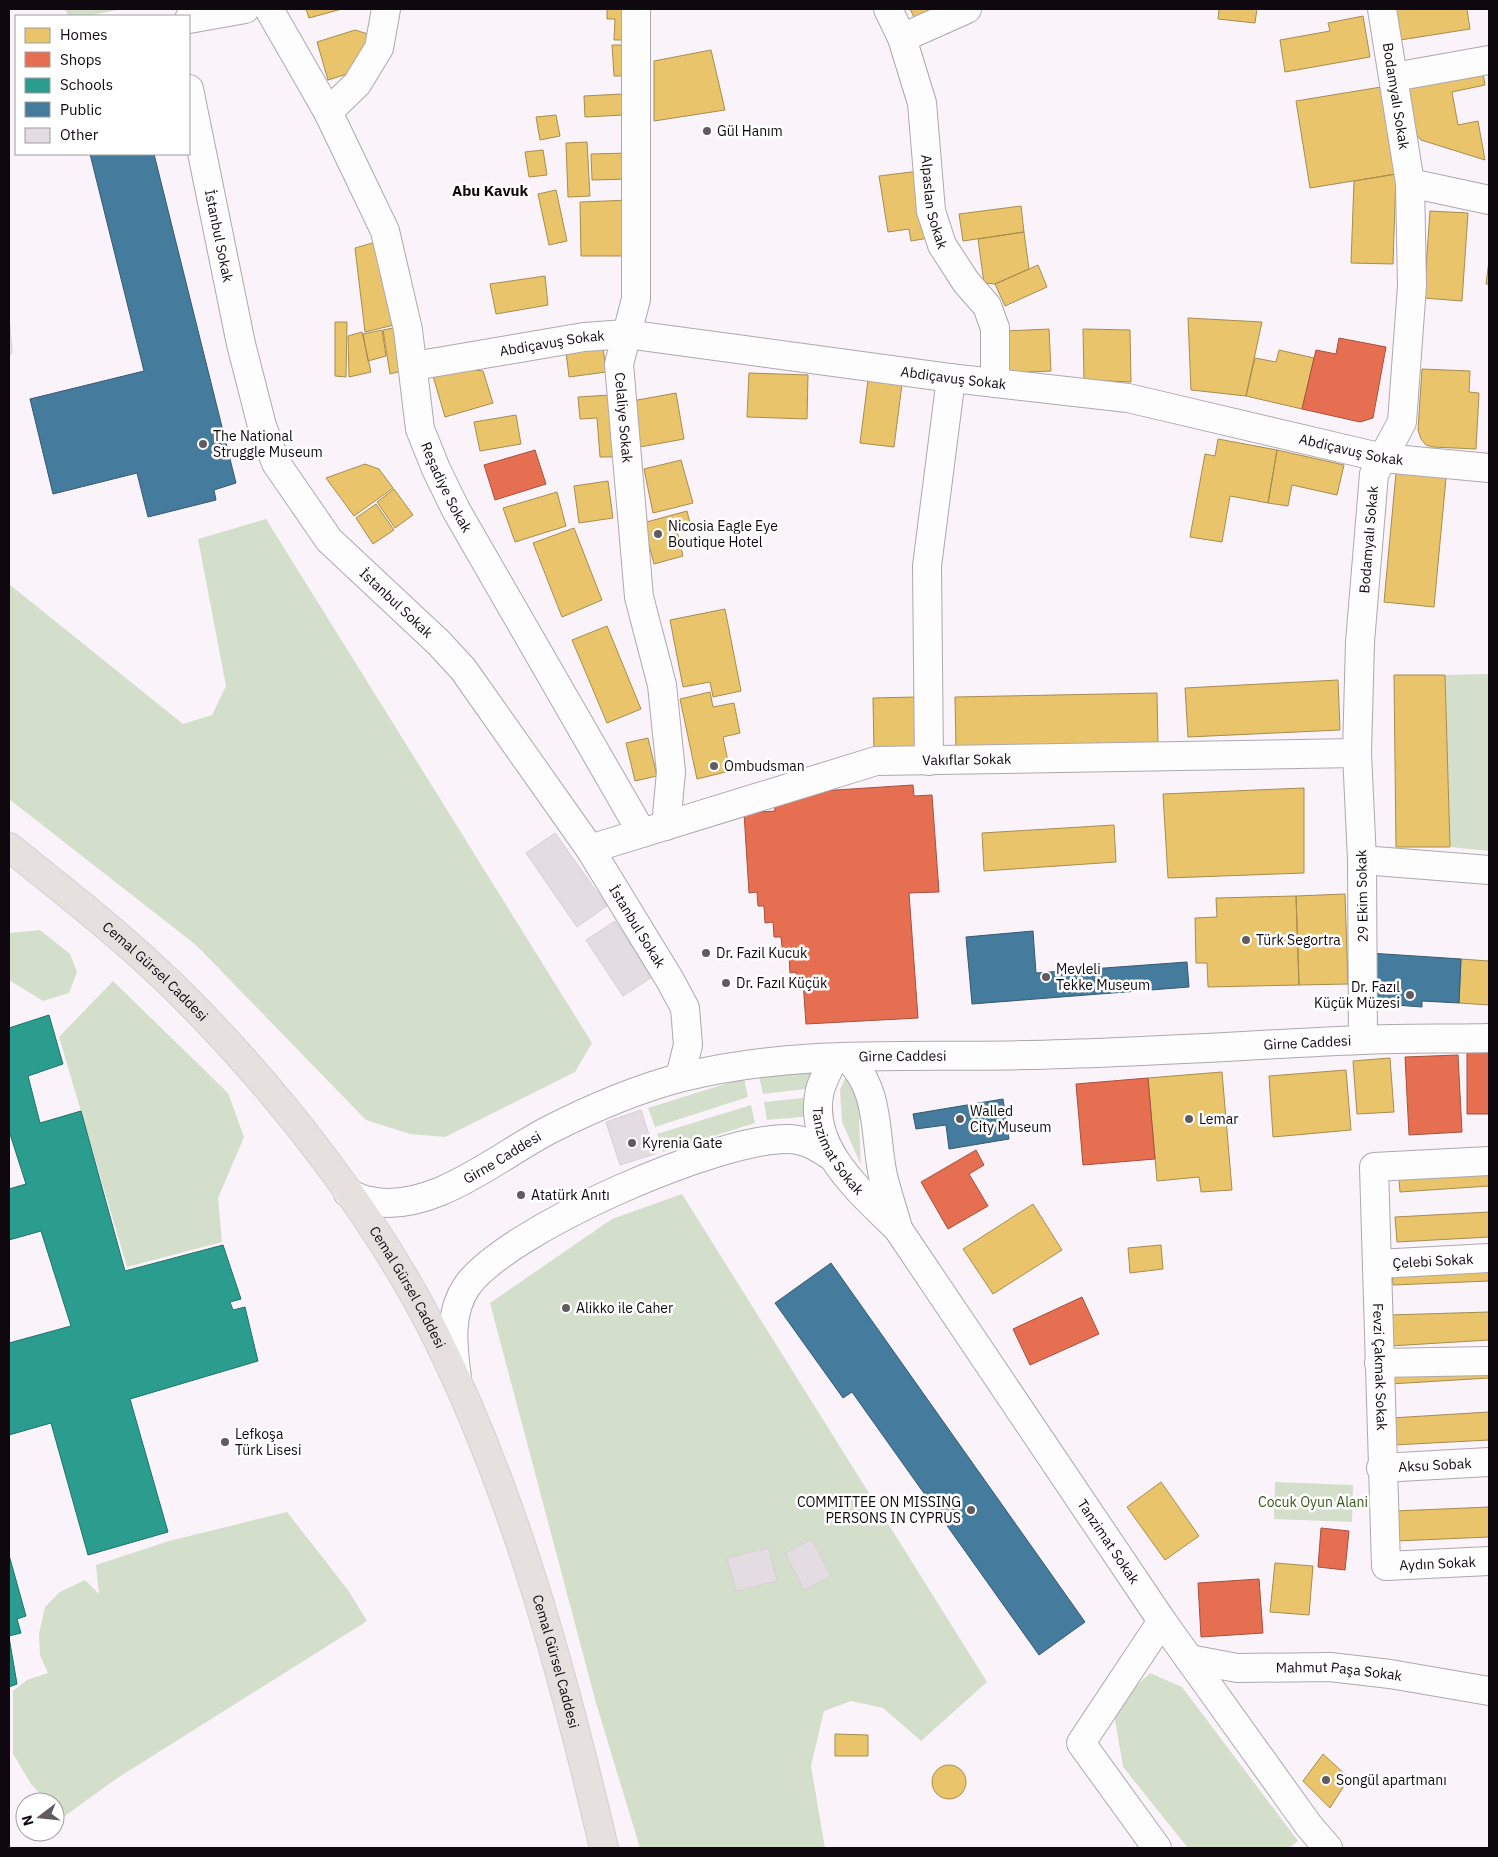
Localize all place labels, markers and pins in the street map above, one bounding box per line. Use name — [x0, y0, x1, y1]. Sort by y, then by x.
place label: Gül Hanım — [717, 122, 783, 140]
marker: Gül Hanım — [701, 125, 713, 137]
place label: The National Struggle Museum — [213, 427, 323, 461]
marker: The National Struggle Museum — [197, 438, 209, 450]
place label: Nicosia Eagle Eye Boutique Hotel — [668, 517, 778, 551]
marker: Nicosia Eagle Eye Boutique Hotel — [652, 528, 664, 540]
place label: Ombudsman — [724, 757, 805, 775]
marker: Ombudsman — [708, 760, 720, 772]
place label: Türk Segortra — [1256, 931, 1341, 949]
marker: Türk Segortra — [1240, 934, 1252, 946]
place label: Dr. Fazil Kucuk — [716, 944, 808, 962]
marker: Dr. Fazil Kucuk — [700, 947, 712, 959]
place label: Mevleli Tekke Museum — [1056, 960, 1150, 994]
marker: Mevleli Tekke Museum — [1040, 971, 1052, 983]
place label: Dr. Fazıl Küçük — [736, 974, 828, 992]
marker: Dr. Fazıl Küçük — [720, 977, 732, 989]
place label: Dr. Fazıl Küçük Müzesi — [1314, 978, 1400, 1012]
marker: Dr. Fazıl Küçük Müzesi — [1404, 989, 1416, 1001]
place label: Walled City Museum — [970, 1102, 1051, 1136]
place label: Lemar — [1199, 1110, 1238, 1128]
marker: Walled City Museum — [954, 1113, 966, 1125]
marker: Lemar — [1183, 1113, 1195, 1125]
place label: Kyrenia Gate — [642, 1134, 723, 1152]
marker: Kyrenia Gate — [626, 1137, 638, 1149]
place label: Atatürk Anıtı — [531, 1186, 610, 1204]
marker: Atatürk Anıtı — [515, 1189, 527, 1201]
place label: Alikko ile Caher — [576, 1299, 673, 1317]
marker: Alikko ile Caher — [560, 1302, 572, 1314]
place label: Lefkoşa Türk Lisesi — [235, 1425, 301, 1459]
marker: Lefkoşa Türk Lisesi — [219, 1436, 231, 1448]
place label: COMMITTEE ON MISSING PERSONS IN CYPRUS — [797, 1493, 961, 1527]
marker: COMMITTEE ON MISSING PERSONS IN CYPRUS — [965, 1504, 977, 1516]
place label: Songül apartmanı — [1336, 1771, 1447, 1789]
marker: Songül apartmanı — [1320, 1774, 1332, 1786]

